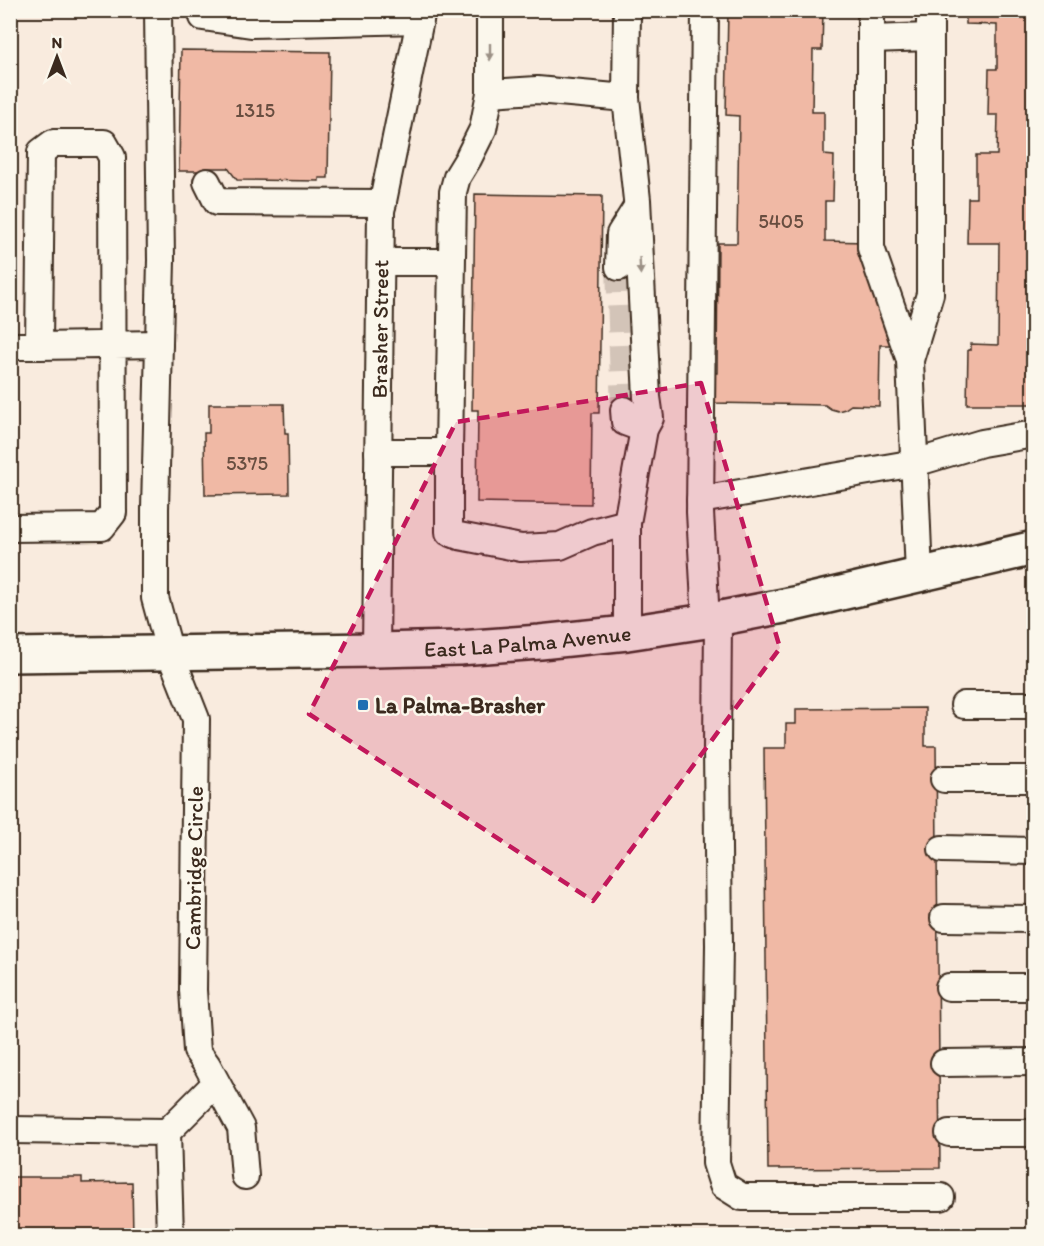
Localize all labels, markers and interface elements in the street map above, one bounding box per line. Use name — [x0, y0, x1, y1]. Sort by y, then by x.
north arrow — [27, 27, 87, 87]
text: N — [52, 33, 62, 52]
one-way arrow — [485, 42, 495, 61]
house number: 1315 — [235, 98, 275, 122]
house number: 5405 — [758, 209, 804, 233]
one-way arrow — [636, 256, 645, 275]
street label: Brasher Street — [365, 259, 394, 399]
house number: 5375 — [226, 451, 268, 475]
street label: East La Palma Avenue — [424, 619, 633, 662]
place label: La Palma-Brasher — [375, 692, 546, 719]
marker: La Palma-Brasher — [356, 698, 370, 712]
street label: Cambridge Circle — [179, 786, 209, 950]

